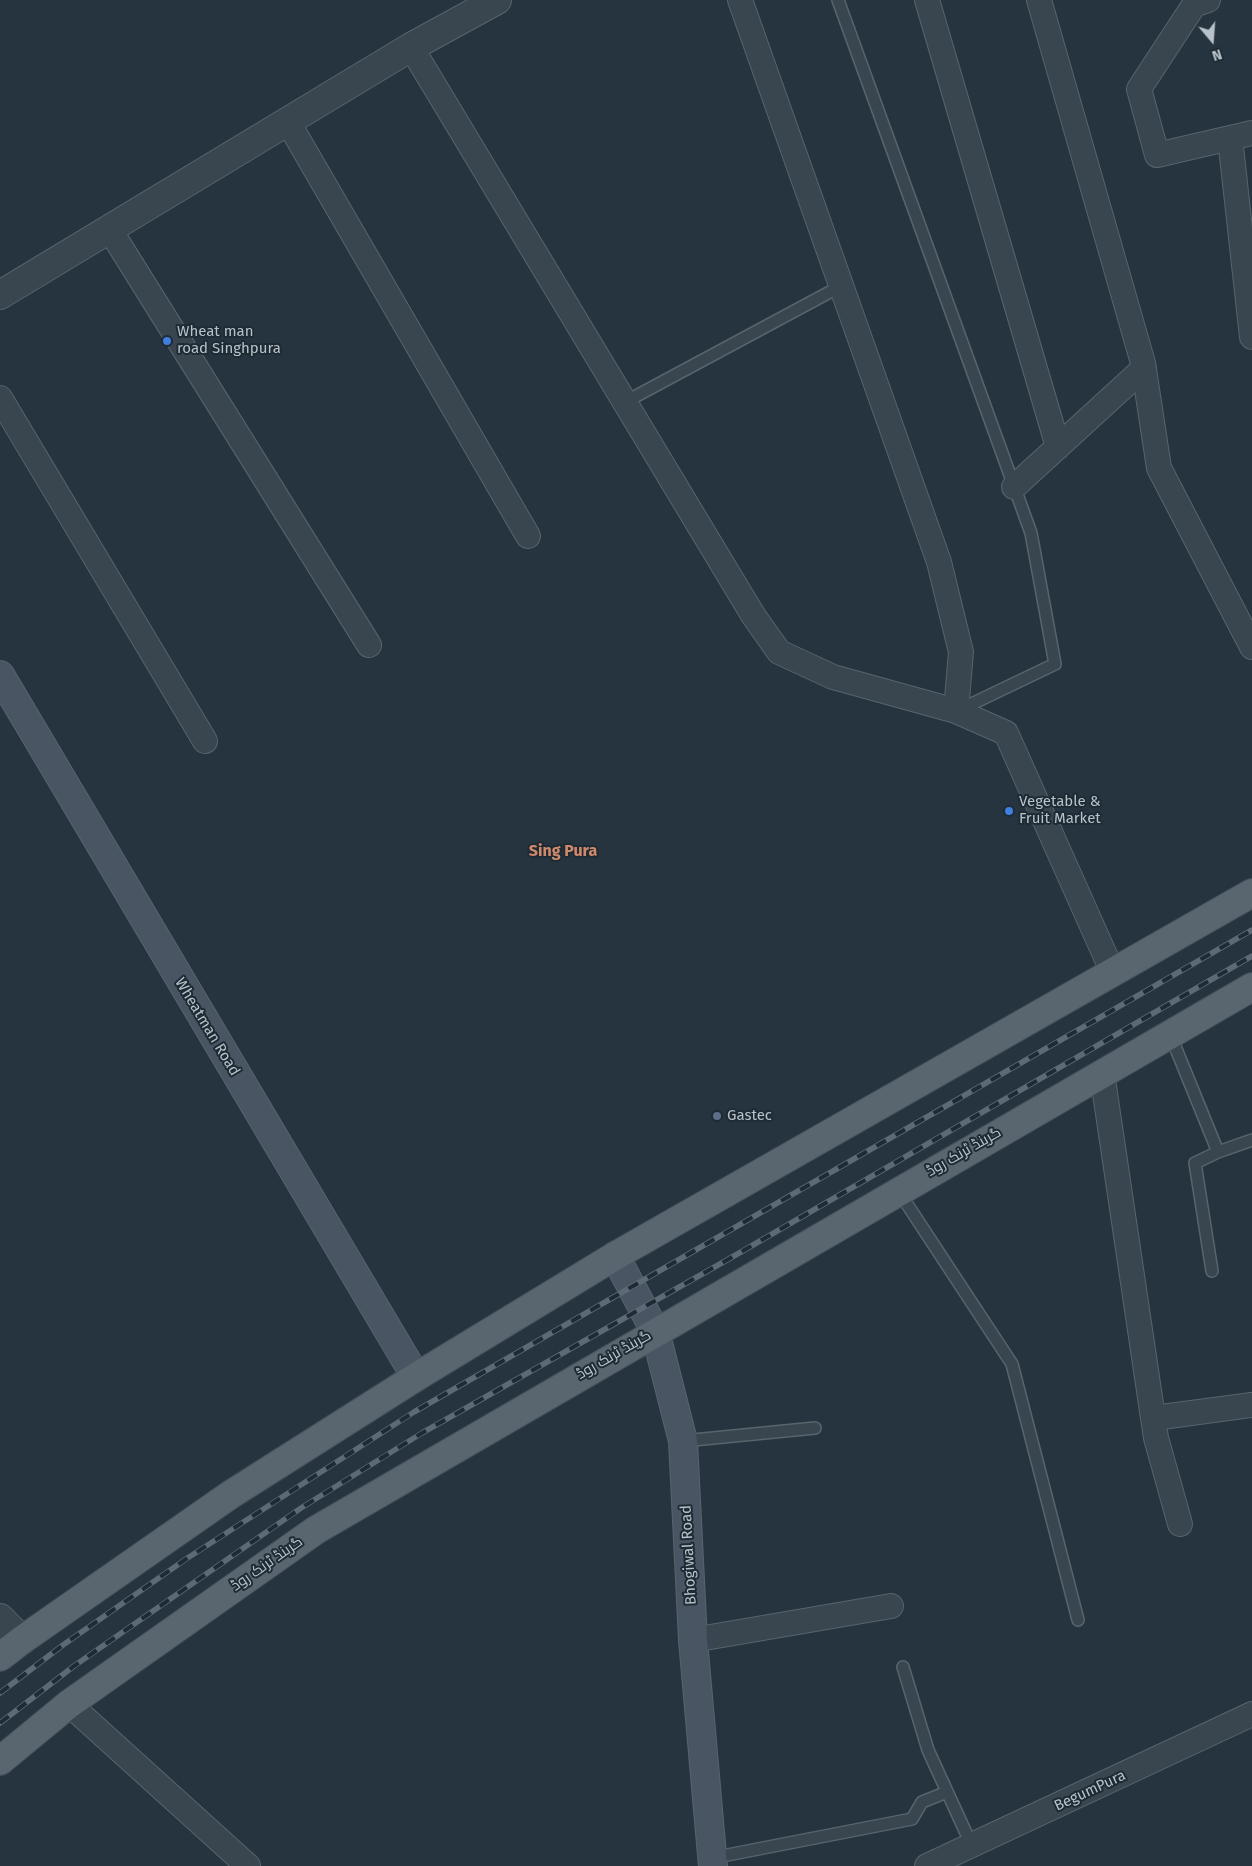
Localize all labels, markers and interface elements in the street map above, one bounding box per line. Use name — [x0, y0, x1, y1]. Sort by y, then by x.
north arrow — [1187, 15, 1237, 65]
text: N — [1210, 45, 1224, 64]
place label: Wheat man road Singhpura — [177, 323, 281, 358]
marker: Wheat man road Singhpura — [161, 335, 173, 347]
place label: Vegetable & Fruit Market — [1019, 793, 1101, 828]
marker: Vegetable & Fruit Market — [1003, 805, 1015, 817]
district label: Sing Pura — [529, 842, 597, 862]
street label: Wheatman Road — [171, 975, 243, 1079]
place label: Gastec — [727, 1107, 772, 1125]
marker: Gastec — [711, 1110, 723, 1122]
street label: گرینڈ ٹرنک روڈ — [923, 1123, 1005, 1181]
street label: گرینڈ ٹرنک روڈ — [573, 1326, 655, 1384]
street label: Bhogiwal Road — [677, 1504, 701, 1606]
street label: گرینڈ ٹرنک روڈ — [228, 1533, 306, 1595]
street label: BegumPura — [1051, 1767, 1129, 1815]

